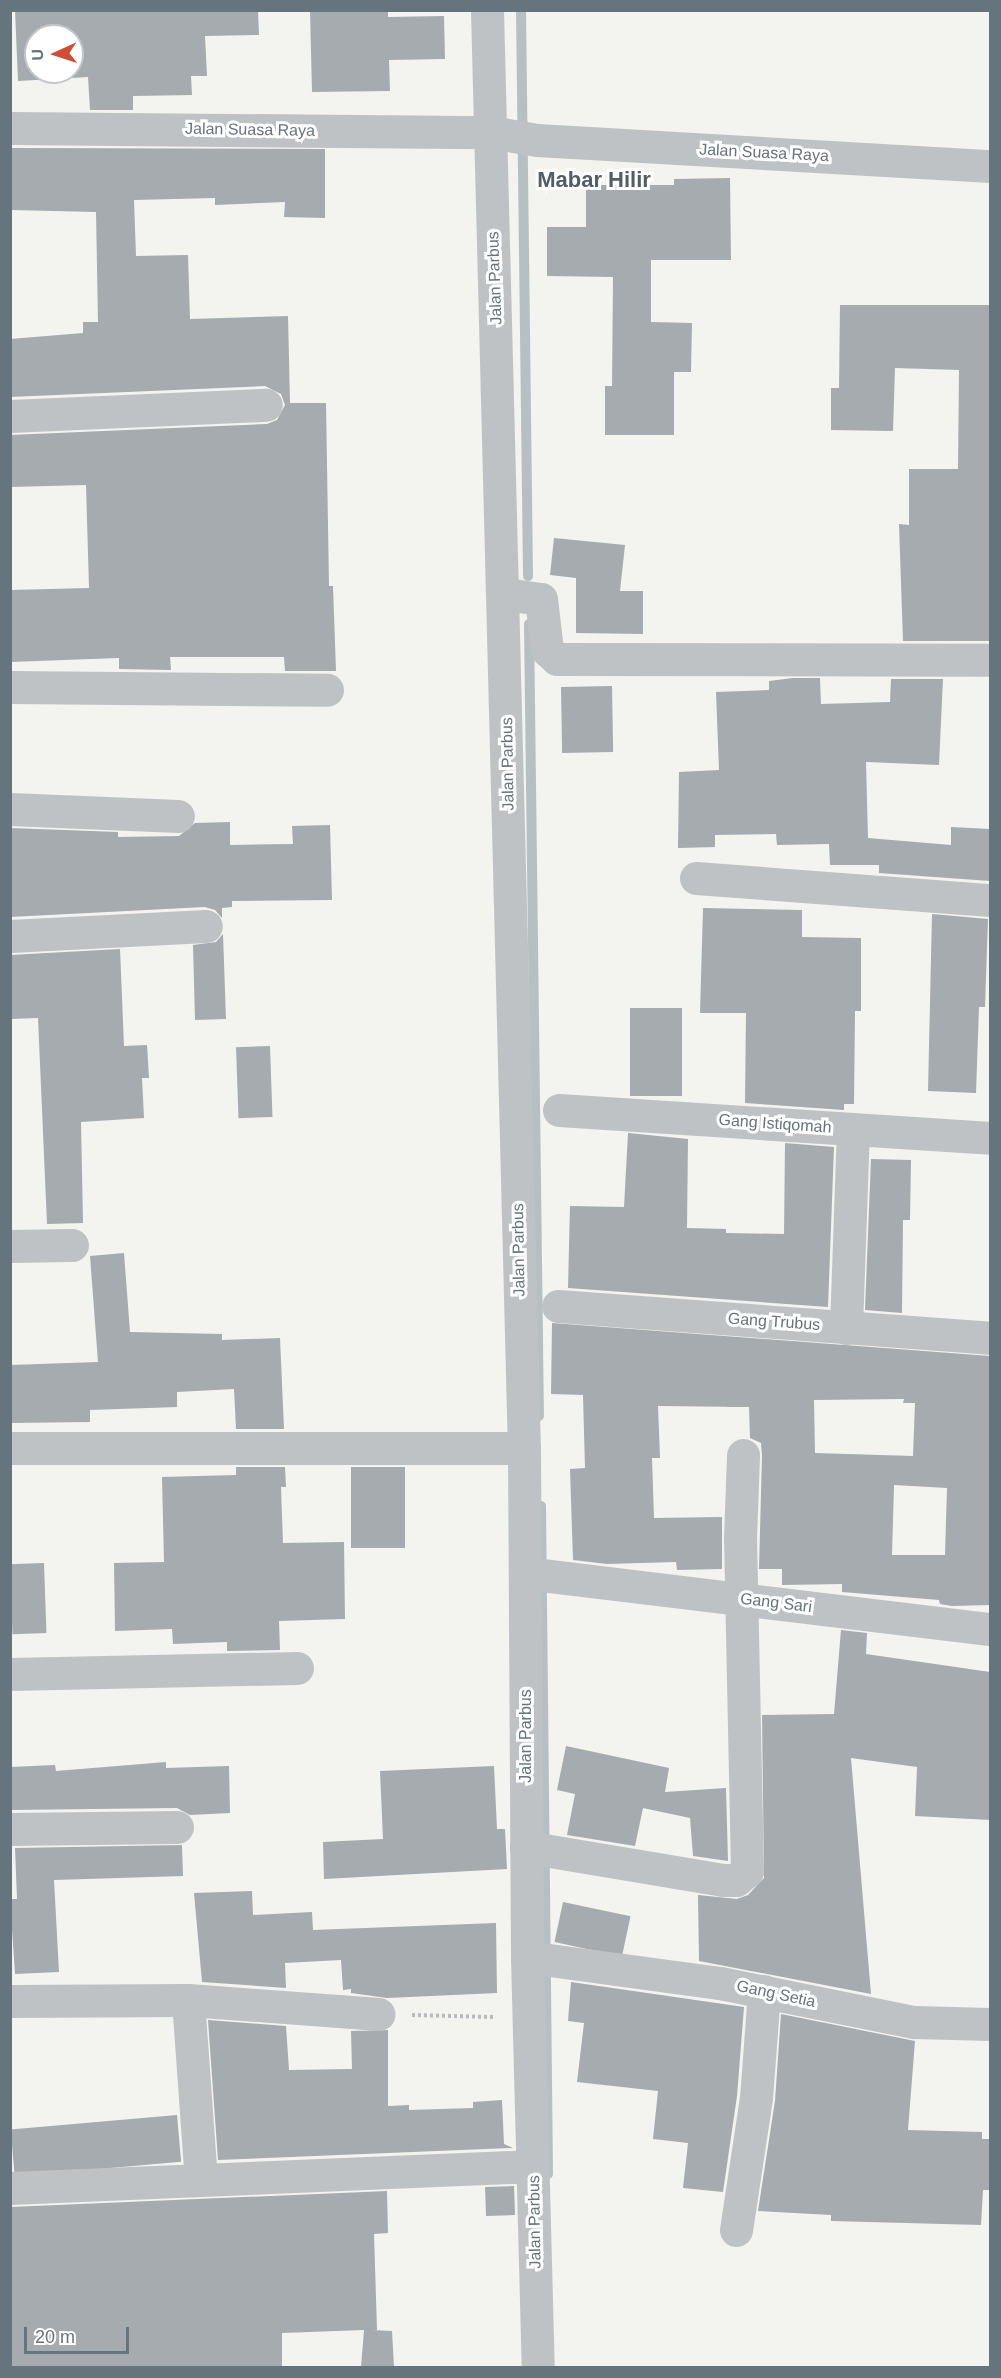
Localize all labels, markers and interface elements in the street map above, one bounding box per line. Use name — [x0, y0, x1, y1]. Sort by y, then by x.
north arrow — [24, 24, 84, 84]
text: U — [29, 49, 46, 61]
street label: Jalan Suasa Raya — [185, 119, 315, 141]
street label: Jalan Suasa Raya — [699, 140, 829, 166]
district label: Mabar Hilir — [537, 167, 651, 193]
street label: Jalan Parbus — [484, 231, 506, 325]
street label: Jalan Parbus — [498, 717, 518, 811]
street label: Gang Istiqomah — [718, 1110, 832, 1138]
street label: Jalan Parbus — [509, 1203, 529, 1297]
street label: Gang Trubus — [727, 1309, 821, 1335]
street label: Gang Sari — [739, 1589, 813, 1617]
street label: Jalan Parbus — [516, 1689, 536, 1783]
street label: Gang Setia — [735, 1976, 817, 2012]
street label: Jalan Parbus — [525, 2175, 545, 2269]
scale bar — [27, 2315, 132, 2353]
text: 20 m — [35, 2327, 75, 2347]

